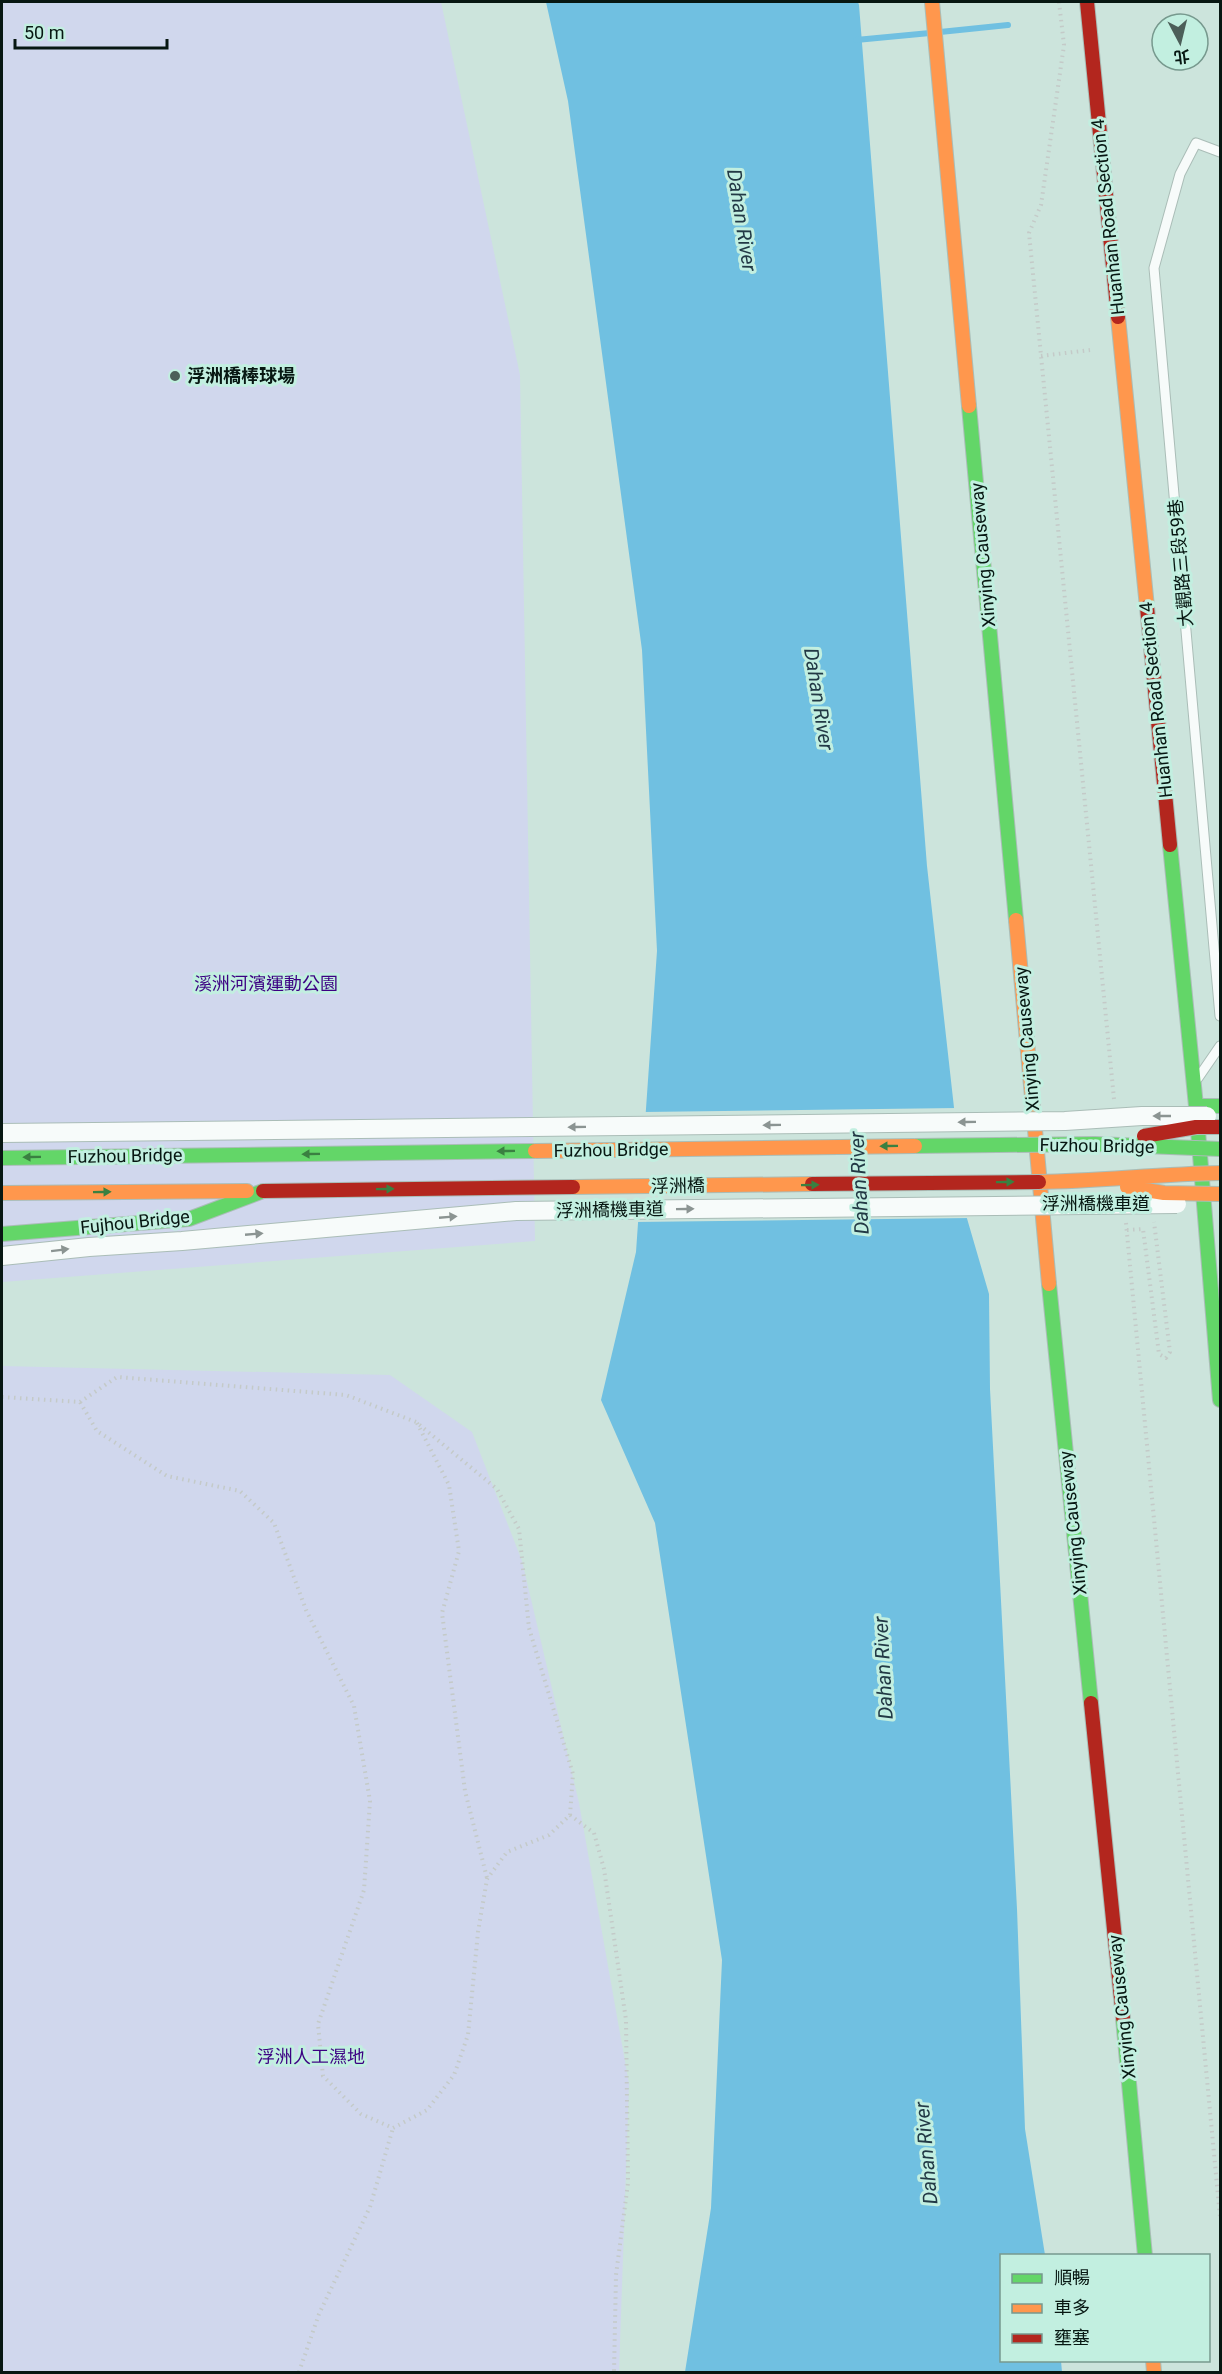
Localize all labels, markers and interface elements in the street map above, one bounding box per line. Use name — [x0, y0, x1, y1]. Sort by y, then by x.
scale bar — [15, 12, 166, 50]
north arrow — [1150, 12, 1210, 72]
text: 50 m — [24, 22, 64, 43]
text: 北 — [1173, 46, 1191, 67]
street label: Huanhan Road Section 4 — [1087, 118, 1128, 316]
water label: Dahan River — [722, 167, 762, 274]
place label: 浮洲橋棒球場 — [187, 365, 295, 386]
marker: 浮洲橋棒球場 — [168, 369, 182, 383]
street label: Xinying Causeway — [966, 481, 999, 628]
street label: 大觀路三段59巷 — [1164, 498, 1197, 628]
street label: Huanhan Road Section 4 — [1135, 601, 1176, 799]
water label: Dahan River — [799, 646, 839, 753]
street label: Xinying Causeway — [1010, 965, 1043, 1112]
park label: 溪洲河濱運動公園 — [194, 973, 338, 994]
one-way arrow — [1153, 1111, 1172, 1121]
one-way arrow — [958, 1118, 977, 1127]
one-way arrow — [763, 1120, 782, 1129]
one-way arrow — [568, 1122, 587, 1132]
water label: Dahan River — [844, 1130, 874, 1235]
street label: Fuzhou Bridge — [1039, 1134, 1155, 1157]
street label: Fuzhou Bridge — [553, 1138, 669, 1161]
one-way arrow — [880, 1142, 899, 1151]
street label: Fuzhou Bridge — [67, 1144, 183, 1167]
one-way arrow — [496, 1146, 515, 1156]
one-way arrow — [301, 1149, 320, 1159]
one-way arrow — [22, 1152, 41, 1162]
street label: 浮洲橋 — [651, 1175, 705, 1196]
one-way arrow — [996, 1178, 1015, 1187]
one-way arrow — [801, 1180, 820, 1189]
one-way arrow — [375, 1184, 394, 1194]
one-way arrow — [92, 1187, 111, 1197]
street label: 浮洲橋機車道 — [1042, 1193, 1150, 1214]
street label: 浮洲橋機車道 — [556, 1198, 664, 1221]
one-way arrow — [675, 1204, 694, 1214]
street label: Fujhou Bridge — [79, 1205, 191, 1238]
one-way arrow — [439, 1212, 458, 1222]
one-way arrow — [245, 1229, 264, 1239]
one-way arrow — [50, 1246, 69, 1255]
street label: Xinying Causeway — [1054, 1449, 1091, 1596]
water label: Dahan River — [868, 1615, 898, 1720]
street label: Xinying Causeway — [1103, 1933, 1140, 2080]
park label: 浮洲人工濕地 — [257, 2046, 365, 2067]
water label: Dahan River — [909, 2099, 942, 2205]
legend — [1000, 2254, 1210, 2362]
text: 順暢 — [1054, 2267, 1090, 2288]
text: 車多 — [1054, 2297, 1090, 2318]
text: 壅塞 — [1054, 2327, 1090, 2348]

